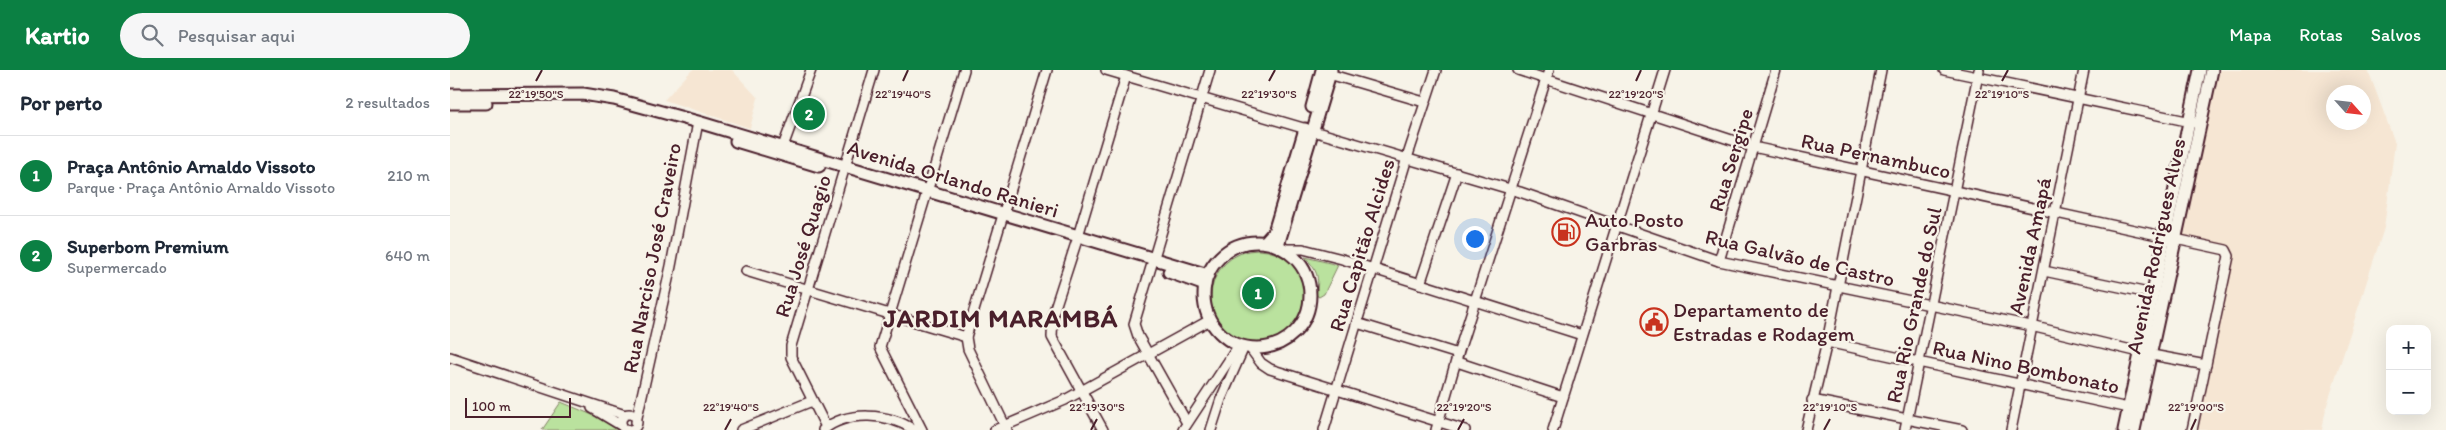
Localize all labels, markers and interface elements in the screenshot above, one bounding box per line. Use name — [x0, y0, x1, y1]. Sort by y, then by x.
search box — [120, 13, 470, 58]
text: Kartio — [25, 21, 90, 50]
icon: search — [138, 21, 166, 49]
text: Pesquisar aqui — [178, 24, 295, 47]
text: Mapa — [2229, 24, 2271, 46]
text: Rotas — [2299, 24, 2343, 46]
text: Salvos — [2371, 24, 2421, 46]
north arrow — [2326, 85, 2371, 130]
text: 22°19'50"S — [508, 87, 564, 101]
text: 22°19'40"S — [875, 87, 931, 101]
text: 22°19'30"S — [1241, 87, 1297, 101]
text: 22°19'20"S — [1608, 87, 1664, 101]
text: 22°19'10"S — [1975, 87, 2029, 101]
text: Por perto — [20, 90, 102, 115]
text: 2 resultados — [345, 93, 430, 112]
pin: 2 — [793, 95, 825, 133]
street label: Rua Sergipe — [1703, 105, 1758, 215]
street label: Rua Pernambuco — [1799, 127, 1953, 184]
street label: Avenida Orlando Ranieri — [844, 134, 1062, 223]
street label: Avenida Rodrigues Alves — [2120, 136, 2191, 356]
street label: Rua Narciso José Craveiro — [617, 141, 686, 375]
text: Praça Antônio Arnaldo Vissoto — [67, 155, 316, 178]
street label: Rua Capitão Alcides — [1323, 155, 1400, 334]
text: 1 — [32, 166, 40, 185]
text: 210 m — [387, 166, 430, 185]
street label: Rua José Quagio — [769, 172, 836, 320]
street label: Avenida Amapá — [2003, 175, 2056, 317]
text: Parque · Praça Antônio Arnaldo Vissoto — [67, 178, 335, 197]
street label: Rua Rio Grande do Sul — [1880, 204, 1947, 405]
place label: Auto Posto Garbras — [1585, 207, 1684, 256]
fuel station icon: Auto Posto Garbras — [1551, 217, 1581, 247]
street label: Rua Galvão de Castro — [1703, 224, 1897, 291]
your location — [1462, 226, 1488, 252]
text: Superbom Premium — [67, 235, 229, 258]
text: 2 — [32, 246, 40, 265]
text: 640 m — [385, 246, 430, 265]
text: Supermercado — [67, 258, 167, 277]
pin: 1 — [1242, 274, 1274, 312]
place label: Departamento de Estradas e Rodagem — [1673, 297, 1855, 346]
district label: JARDIM MARAMBÁ — [882, 302, 1119, 334]
public building icon: Departamento de Estradas e Rodagem — [1639, 307, 1669, 337]
map controls — [2386, 325, 2431, 415]
button: + — [2386, 325, 2431, 370]
street label: Rua Nino Bombonato — [1930, 334, 2122, 399]
button: − — [2386, 370, 2431, 415]
scale bar — [465, 395, 571, 418]
text: 100 m — [472, 398, 511, 415]
text: 22°19'40"S — [703, 400, 759, 414]
text: 22°19'30"S — [1069, 400, 1125, 414]
text: 22°19'20"S — [1436, 400, 1492, 414]
text: 22°19'10"S — [1803, 400, 1857, 414]
text: 22°19'00"S — [2168, 400, 2224, 414]

